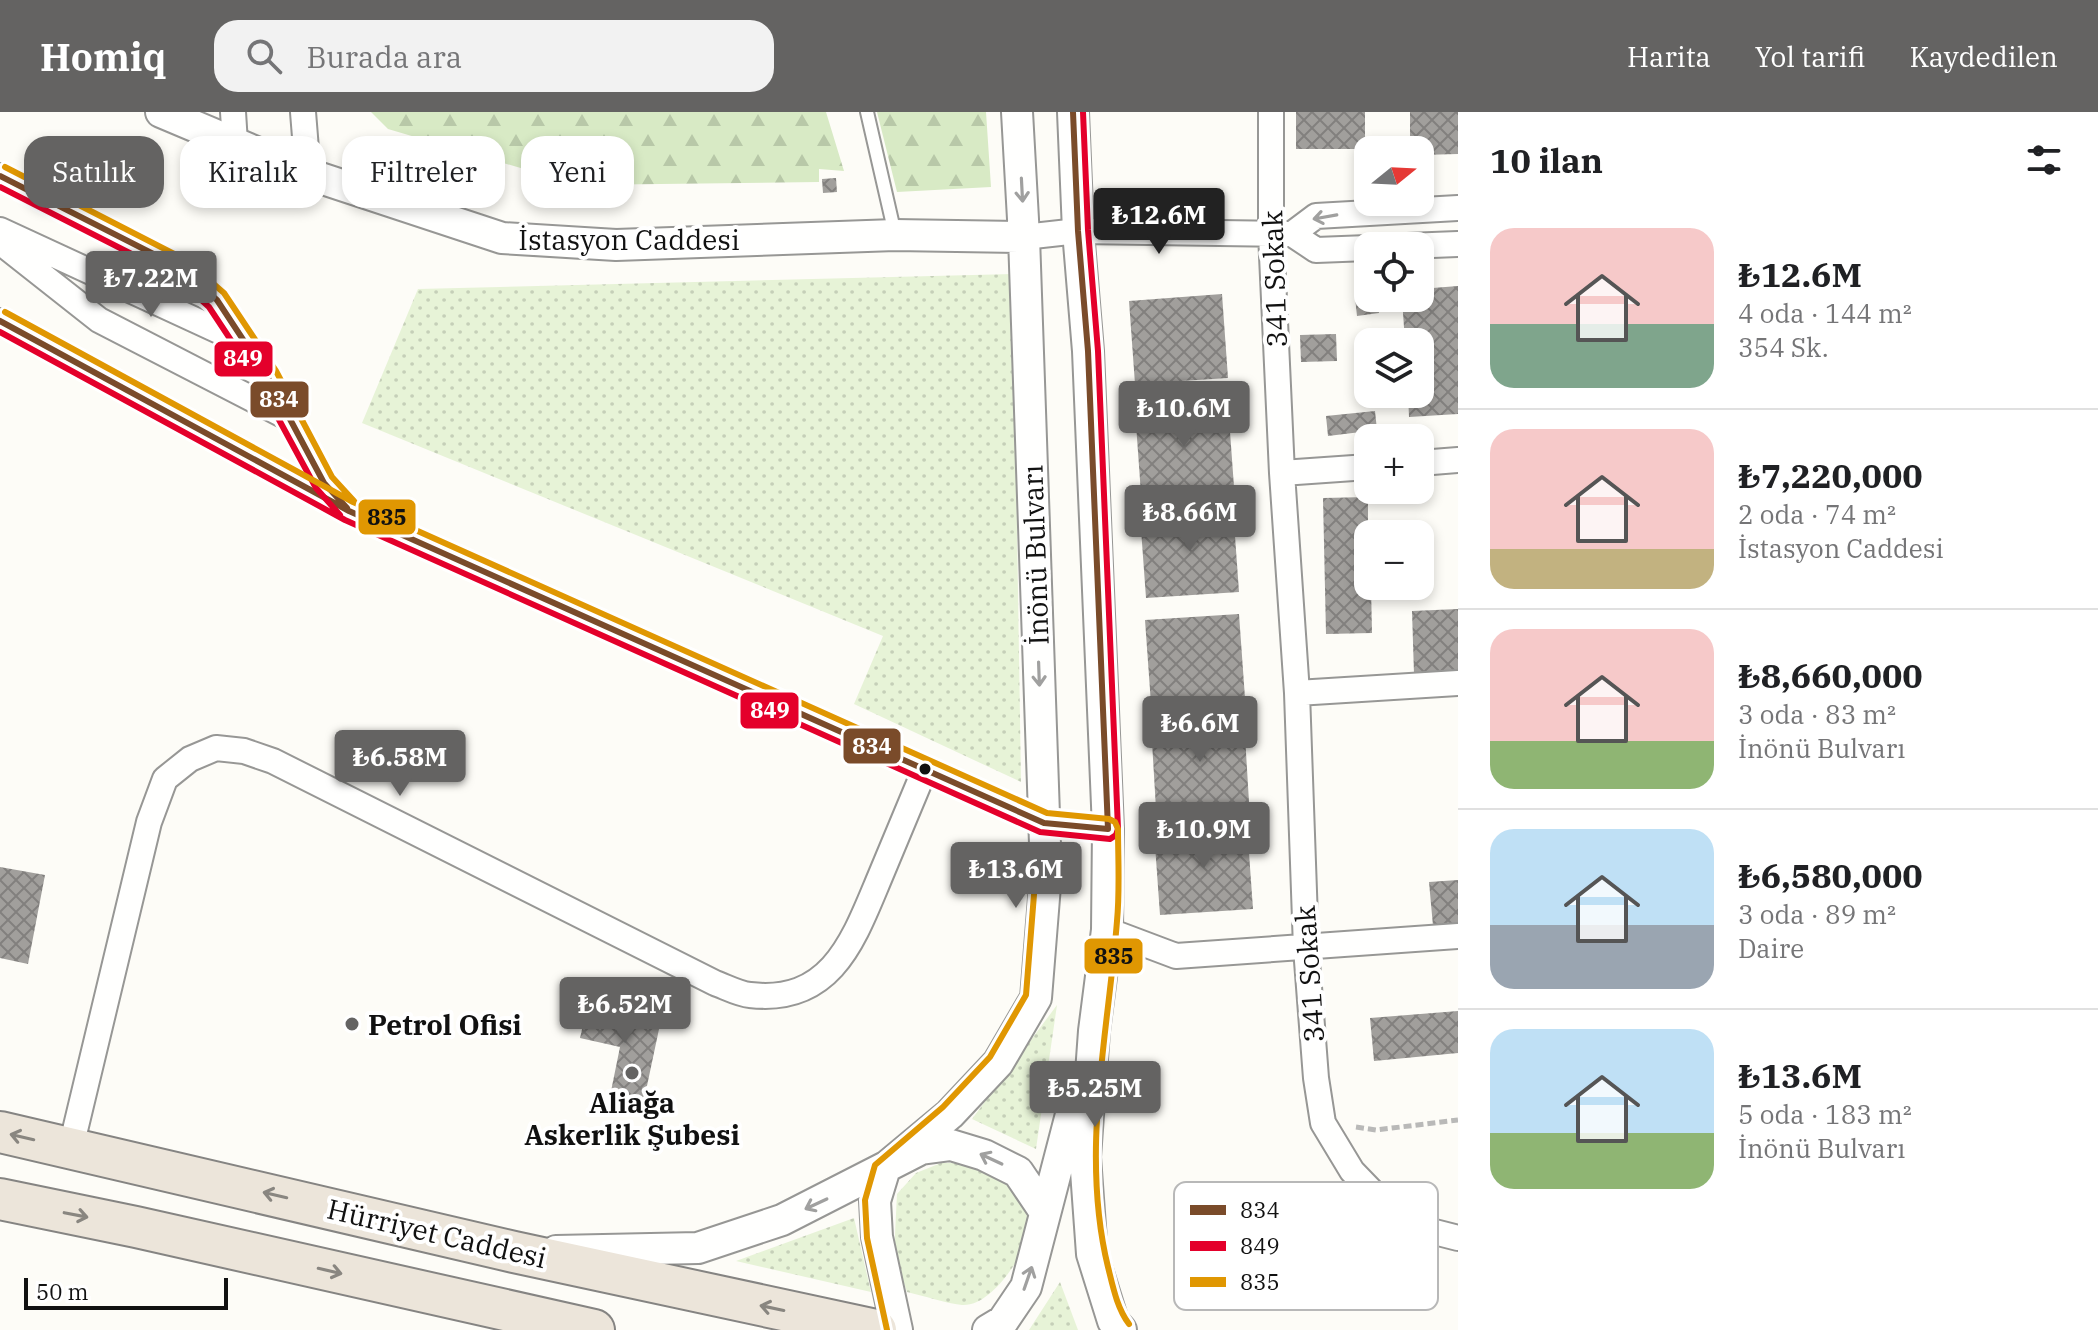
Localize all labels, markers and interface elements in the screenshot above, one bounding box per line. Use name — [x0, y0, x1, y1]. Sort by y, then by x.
search box — [214, 20, 774, 92]
text: Homiq — [40, 32, 166, 81]
icon: search — [242, 34, 286, 78]
text: Burada ara — [306, 37, 462, 76]
text: Harita — [1627, 38, 1711, 75]
text: Yol tarifi — [1755, 38, 1865, 75]
text: Kaydedilen — [1909, 38, 2058, 75]
chip: Satılık — [24, 136, 164, 208]
chip: Kiralık — [180, 136, 326, 208]
chip: Filtreler — [342, 136, 505, 208]
chip: Yeni — [521, 136, 634, 208]
north arrow — [1354, 136, 1434, 216]
map controls — [1354, 136, 1434, 600]
text: 10 ilan — [1490, 138, 1603, 182]
icon: filters — [2022, 138, 2066, 182]
one-way arrow — [1014, 176, 1029, 203]
pin: ₺12.6M — [1094, 188, 1224, 256]
text: ₺12.6M — [1112, 197, 1206, 231]
street label: 341 Sokak — [1253, 209, 1295, 348]
one-way arrow — [1312, 211, 1338, 226]
street label: İstasyon Caddesi — [518, 221, 740, 258]
button: locate — [1354, 232, 1434, 312]
pin: ₺7.22M — [86, 251, 216, 319]
text: ₺12.6M — [1738, 252, 1862, 296]
text: ₺7.22M — [104, 260, 198, 294]
icon: home — [1554, 260, 1650, 356]
text: 4 oda · 144 m² — [1738, 296, 1912, 330]
button: layers — [1354, 328, 1434, 408]
text: 354 Sk. — [1738, 330, 1829, 364]
line badge: 849 — [213, 340, 274, 378]
text: 849 — [223, 343, 263, 372]
line badge: 834 — [249, 380, 310, 419]
pin: ₺10.6M — [1119, 381, 1249, 449]
text: 834 — [259, 384, 299, 413]
text: ₺10.6M — [1137, 390, 1231, 424]
button: + — [1354, 424, 1434, 504]
text: ₺7,220,000 — [1738, 453, 1923, 497]
icon: home — [1554, 461, 1650, 557]
street label: İnönü Bulvarı — [1013, 464, 1057, 646]
pin: ₺8.66M — [1125, 485, 1255, 553]
text: ₺8.66M — [1143, 494, 1237, 528]
text: 2 oda · 74 m² — [1738, 497, 1896, 531]
line badge: 835 — [357, 498, 417, 536]
text: 835 — [367, 502, 407, 531]
button: − — [1354, 520, 1434, 600]
text: İstasyon Caddesi — [1738, 531, 1944, 565]
text: ₺8,660,000 — [1738, 653, 1923, 697]
one-way arrow — [1031, 660, 1046, 687]
icon: home — [1554, 661, 1650, 757]
line badge: 849 — [739, 691, 800, 730]
text: 849 — [750, 695, 790, 724]
pin: ₺6.6M — [1144, 696, 1256, 764]
text: 3 oda · 83 m² — [1738, 697, 1896, 731]
text: ₺6.6M — [1160, 705, 1240, 739]
line badge: 834 — [842, 727, 902, 765]
pin: ₺6.58M — [335, 730, 465, 798]
text: 834 — [852, 731, 892, 760]
text: İnönü Bulvarı — [1738, 731, 1906, 765]
text: ₺6.58M — [353, 739, 447, 773]
unlabelled marker — [917, 761, 933, 777]
pin: ₺10.9M — [1139, 802, 1269, 870]
text: ₺10.9M — [1157, 811, 1251, 845]
pin: ₺13.6M — [951, 842, 1081, 910]
text: ₺13.6M — [969, 851, 1063, 885]
text: ₺6,580,000 — [1738, 853, 1923, 897]
icon: home — [1554, 861, 1650, 957]
text: 3 oda · 89 m² — [1738, 897, 1896, 931]
street label: 341 Sokak — [1286, 904, 1332, 1044]
text: Daire — [1738, 931, 1804, 965]
line badge: 835 — [1083, 937, 1144, 975]
text: 835 — [1094, 941, 1134, 970]
pin: ₺6.52M — [560, 977, 690, 1045]
text: ₺6.52M — [578, 986, 672, 1020]
place label: Petrol Ofisi — [368, 1006, 522, 1043]
marker: Petrol Ofisi — [343, 1015, 361, 1033]
text: ₺13.6M — [1738, 1053, 1862, 1097]
pin: ₺5.25M — [1030, 1061, 1160, 1129]
icon: home — [1554, 1061, 1650, 1157]
marker: Aliağa Askerlik Şubesi — [623, 1064, 641, 1082]
text: ₺5.25M — [1048, 1070, 1142, 1104]
place label: Aliağa Askerlik Şubesi — [524, 1084, 740, 1153]
text: 5 oda · 183 m² — [1738, 1097, 1912, 1131]
one-way arrow — [9, 1129, 35, 1144]
text: İnönü Bulvarı — [1738, 1131, 1906, 1165]
one-way arrow — [980, 1151, 1004, 1166]
legend — [1174, 1182, 1438, 1310]
one-way arrow — [262, 1187, 288, 1202]
street label: Hürriyet Caddesi — [324, 1190, 550, 1276]
text: 834 — [1240, 1195, 1280, 1224]
one-way arrow — [804, 1197, 828, 1212]
one-way arrow — [63, 1208, 89, 1223]
text: 849 — [1240, 1231, 1280, 1260]
one-way arrow — [317, 1264, 343, 1279]
one-way arrow — [1022, 1266, 1036, 1291]
text: 835 — [1240, 1267, 1280, 1296]
scale bar — [24, 1274, 228, 1310]
text: 50 m — [36, 1277, 88, 1306]
one-way arrow — [760, 1299, 785, 1314]

